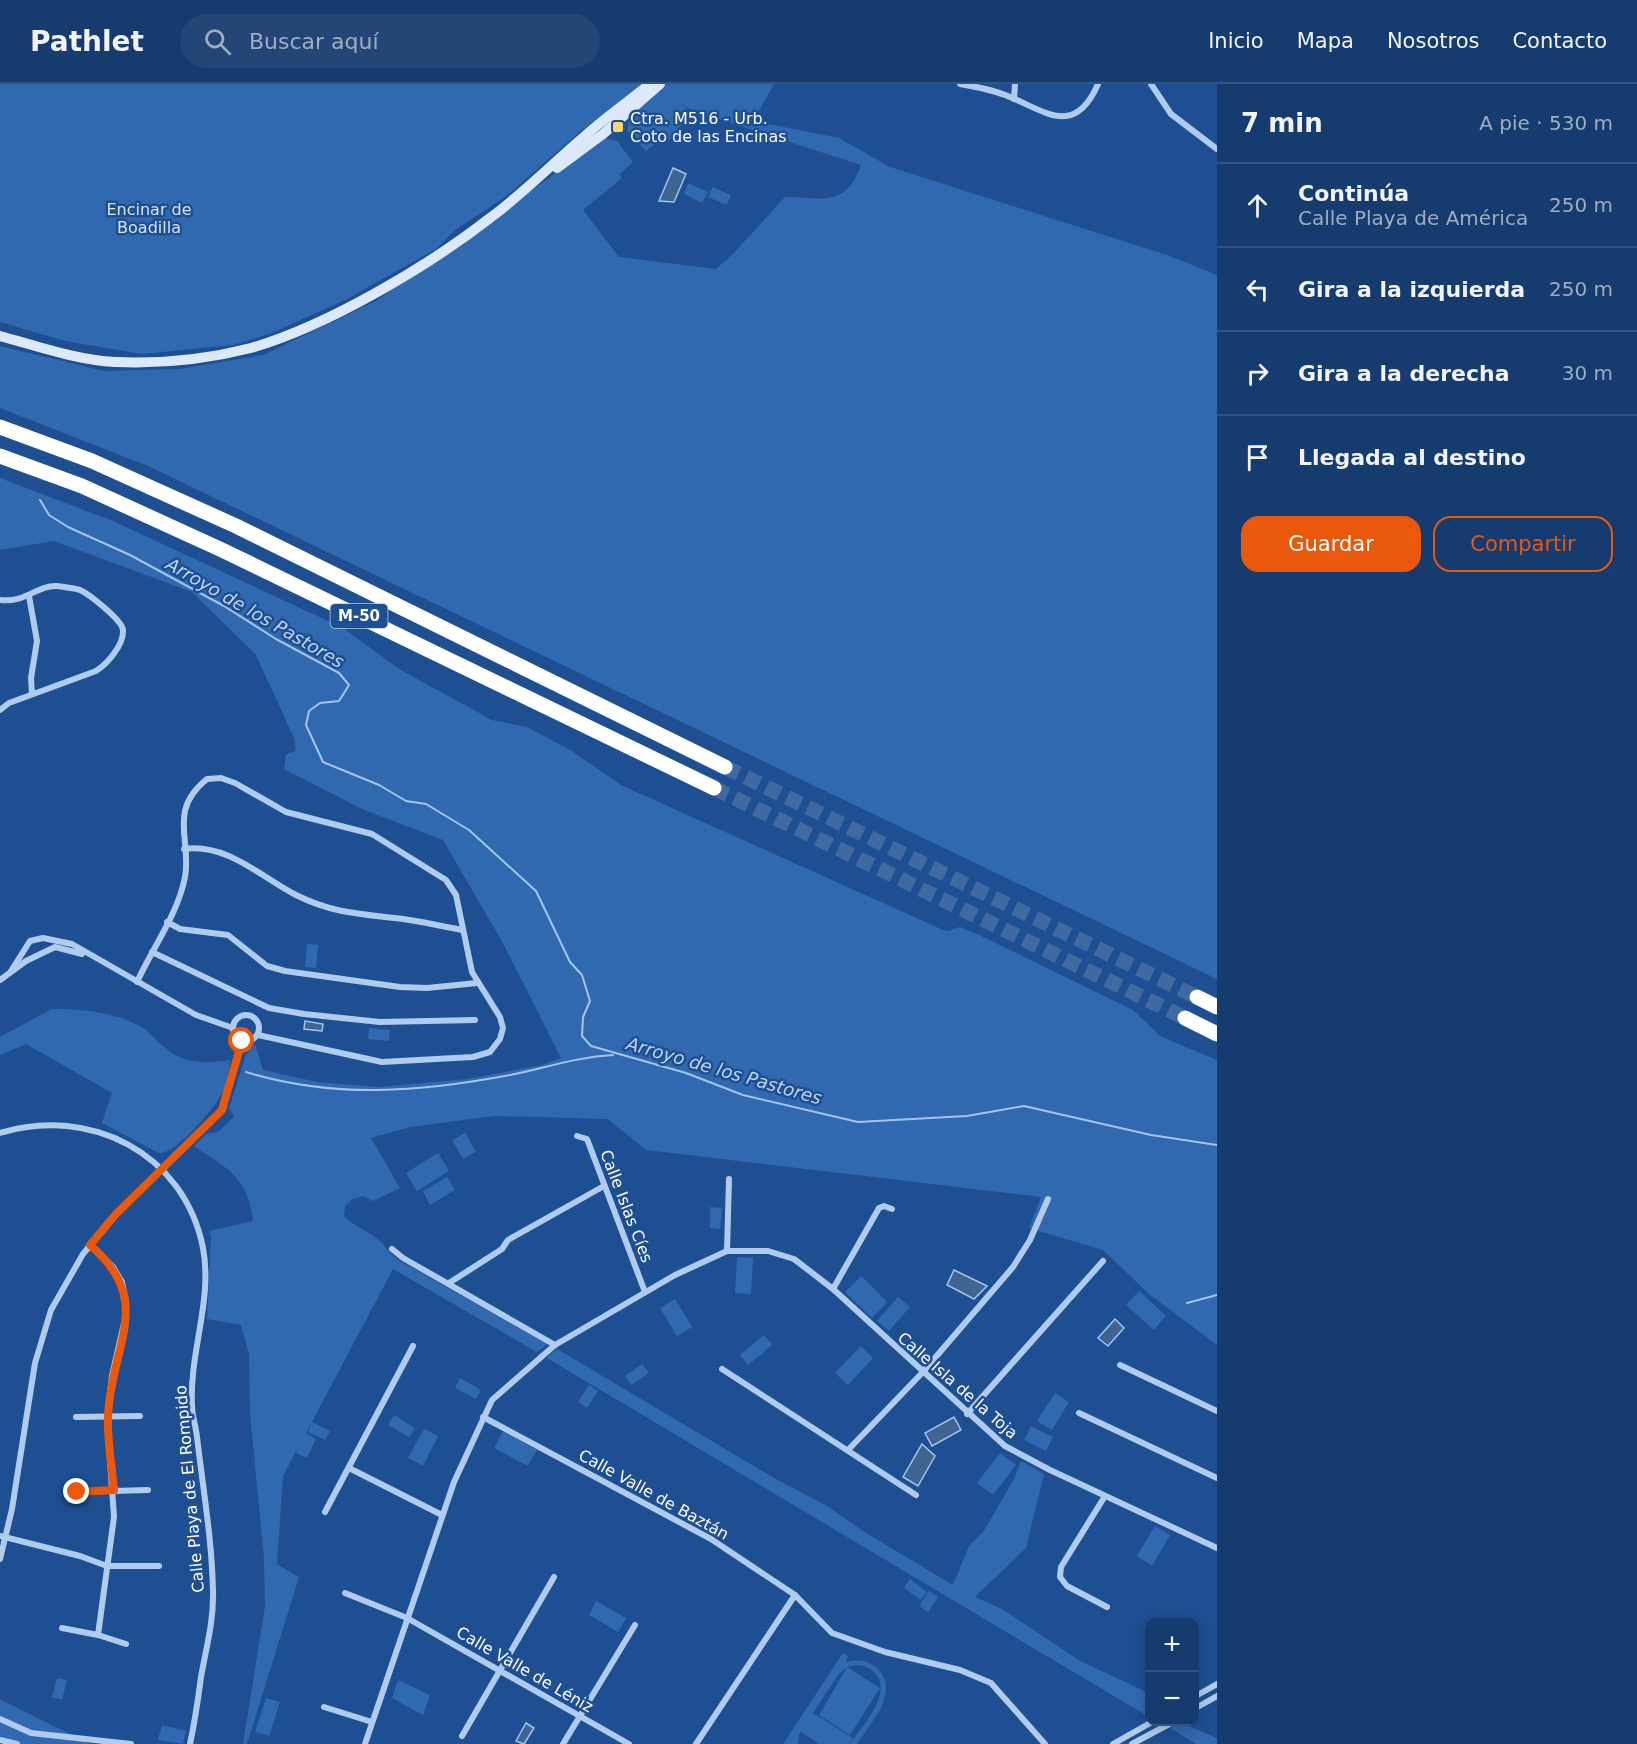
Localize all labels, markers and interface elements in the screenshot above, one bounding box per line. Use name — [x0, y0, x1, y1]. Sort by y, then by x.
search box — [180, 14, 600, 68]
text: Pathlet — [30, 25, 144, 58]
icon: search — [201, 25, 234, 58]
text: Buscar aquí — [249, 29, 379, 54]
text: Inicio — [1208, 29, 1264, 53]
text: Mapa — [1297, 29, 1354, 53]
text: Nosotros — [1387, 29, 1479, 53]
text: Contacto — [1512, 29, 1607, 53]
text: 7 min — [1241, 108, 1323, 138]
place label: Ctra. M516 - Urb. Coto de las Encinas — [630, 109, 787, 146]
text: A pie · 530 m — [1479, 111, 1613, 135]
marker: Ctra. M516 - Urb. Coto de las Encinas — [611, 120, 625, 134]
text: Continúa — [1298, 181, 1409, 206]
icon: ahead — [1241, 189, 1274, 222]
text: 250 m — [1549, 193, 1613, 217]
park label: Encinar de Boadilla — [106, 200, 192, 237]
text: Calle Playa de América — [1298, 206, 1528, 230]
icon: left — [1241, 273, 1274, 306]
text: Gira a la izquierda — [1298, 277, 1525, 302]
text: 250 m — [1549, 277, 1613, 301]
icon: right — [1241, 357, 1274, 390]
text: Gira a la derecha — [1298, 361, 1510, 386]
text: 30 m — [1562, 361, 1613, 385]
icon: arrive — [1241, 441, 1274, 474]
text: Llegada al destino — [1298, 445, 1526, 470]
button: Guardar — [1241, 516, 1421, 572]
button: Compartir — [1433, 516, 1613, 572]
water label: Arroyo de los Pastores — [162, 552, 348, 672]
road number: M-50 — [330, 604, 388, 628]
route start — [228, 1027, 254, 1053]
water label: Arroyo de los Pastores — [623, 1032, 824, 1108]
street label: Calle Islas Cíes — [596, 1147, 657, 1265]
street label: Calle Isla de la Toja — [894, 1328, 1022, 1443]
street label: Calle Playa de El Rompido — [171, 1384, 208, 1593]
street label: Calle Valle de Baztán — [575, 1445, 732, 1544]
route end — [63, 1478, 89, 1504]
map controls — [1145, 1618, 1199, 1726]
button: + — [1145, 1618, 1199, 1672]
street label: Calle Valle de Léniz — [453, 1623, 596, 1716]
button: − — [1145, 1672, 1199, 1726]

